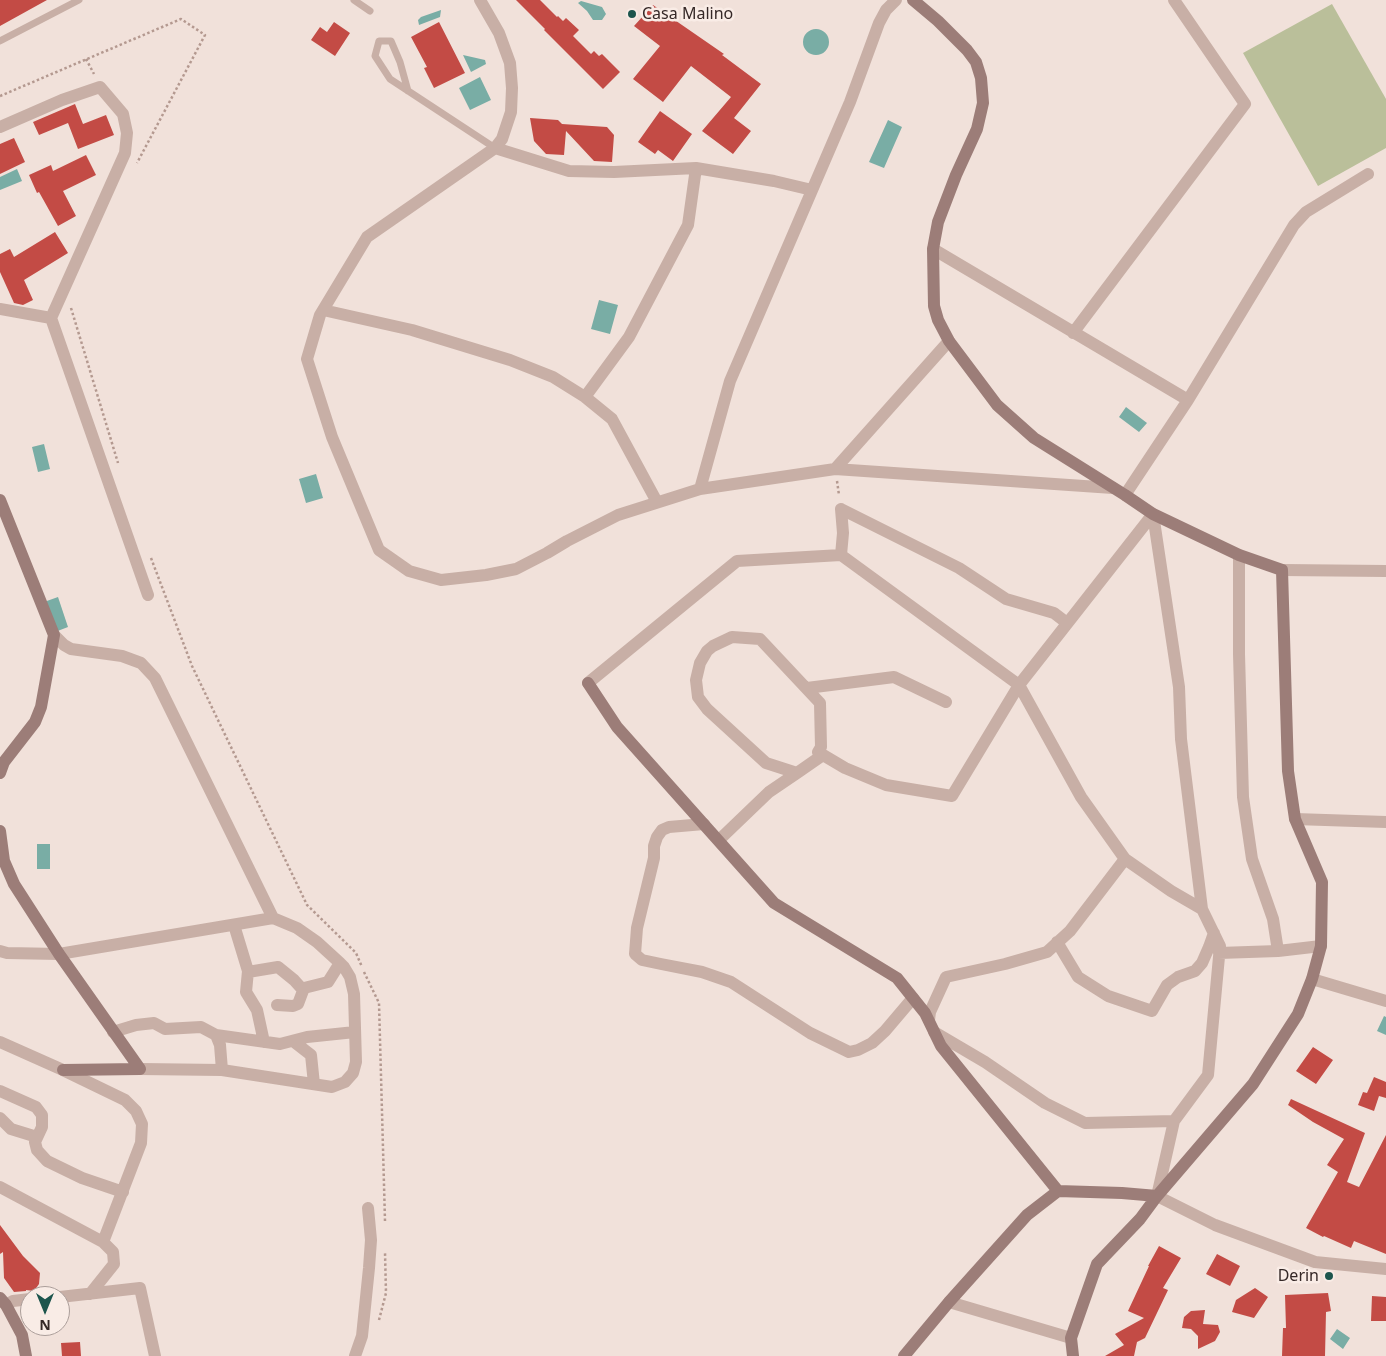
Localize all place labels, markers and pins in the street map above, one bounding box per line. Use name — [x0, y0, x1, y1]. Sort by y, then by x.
place label: Casa Malino — [642, 4, 733, 24]
marker: Casa Malino — [626, 8, 638, 20]
place label: Derin — [1278, 1266, 1319, 1286]
marker: Derin — [1323, 1270, 1335, 1282]

